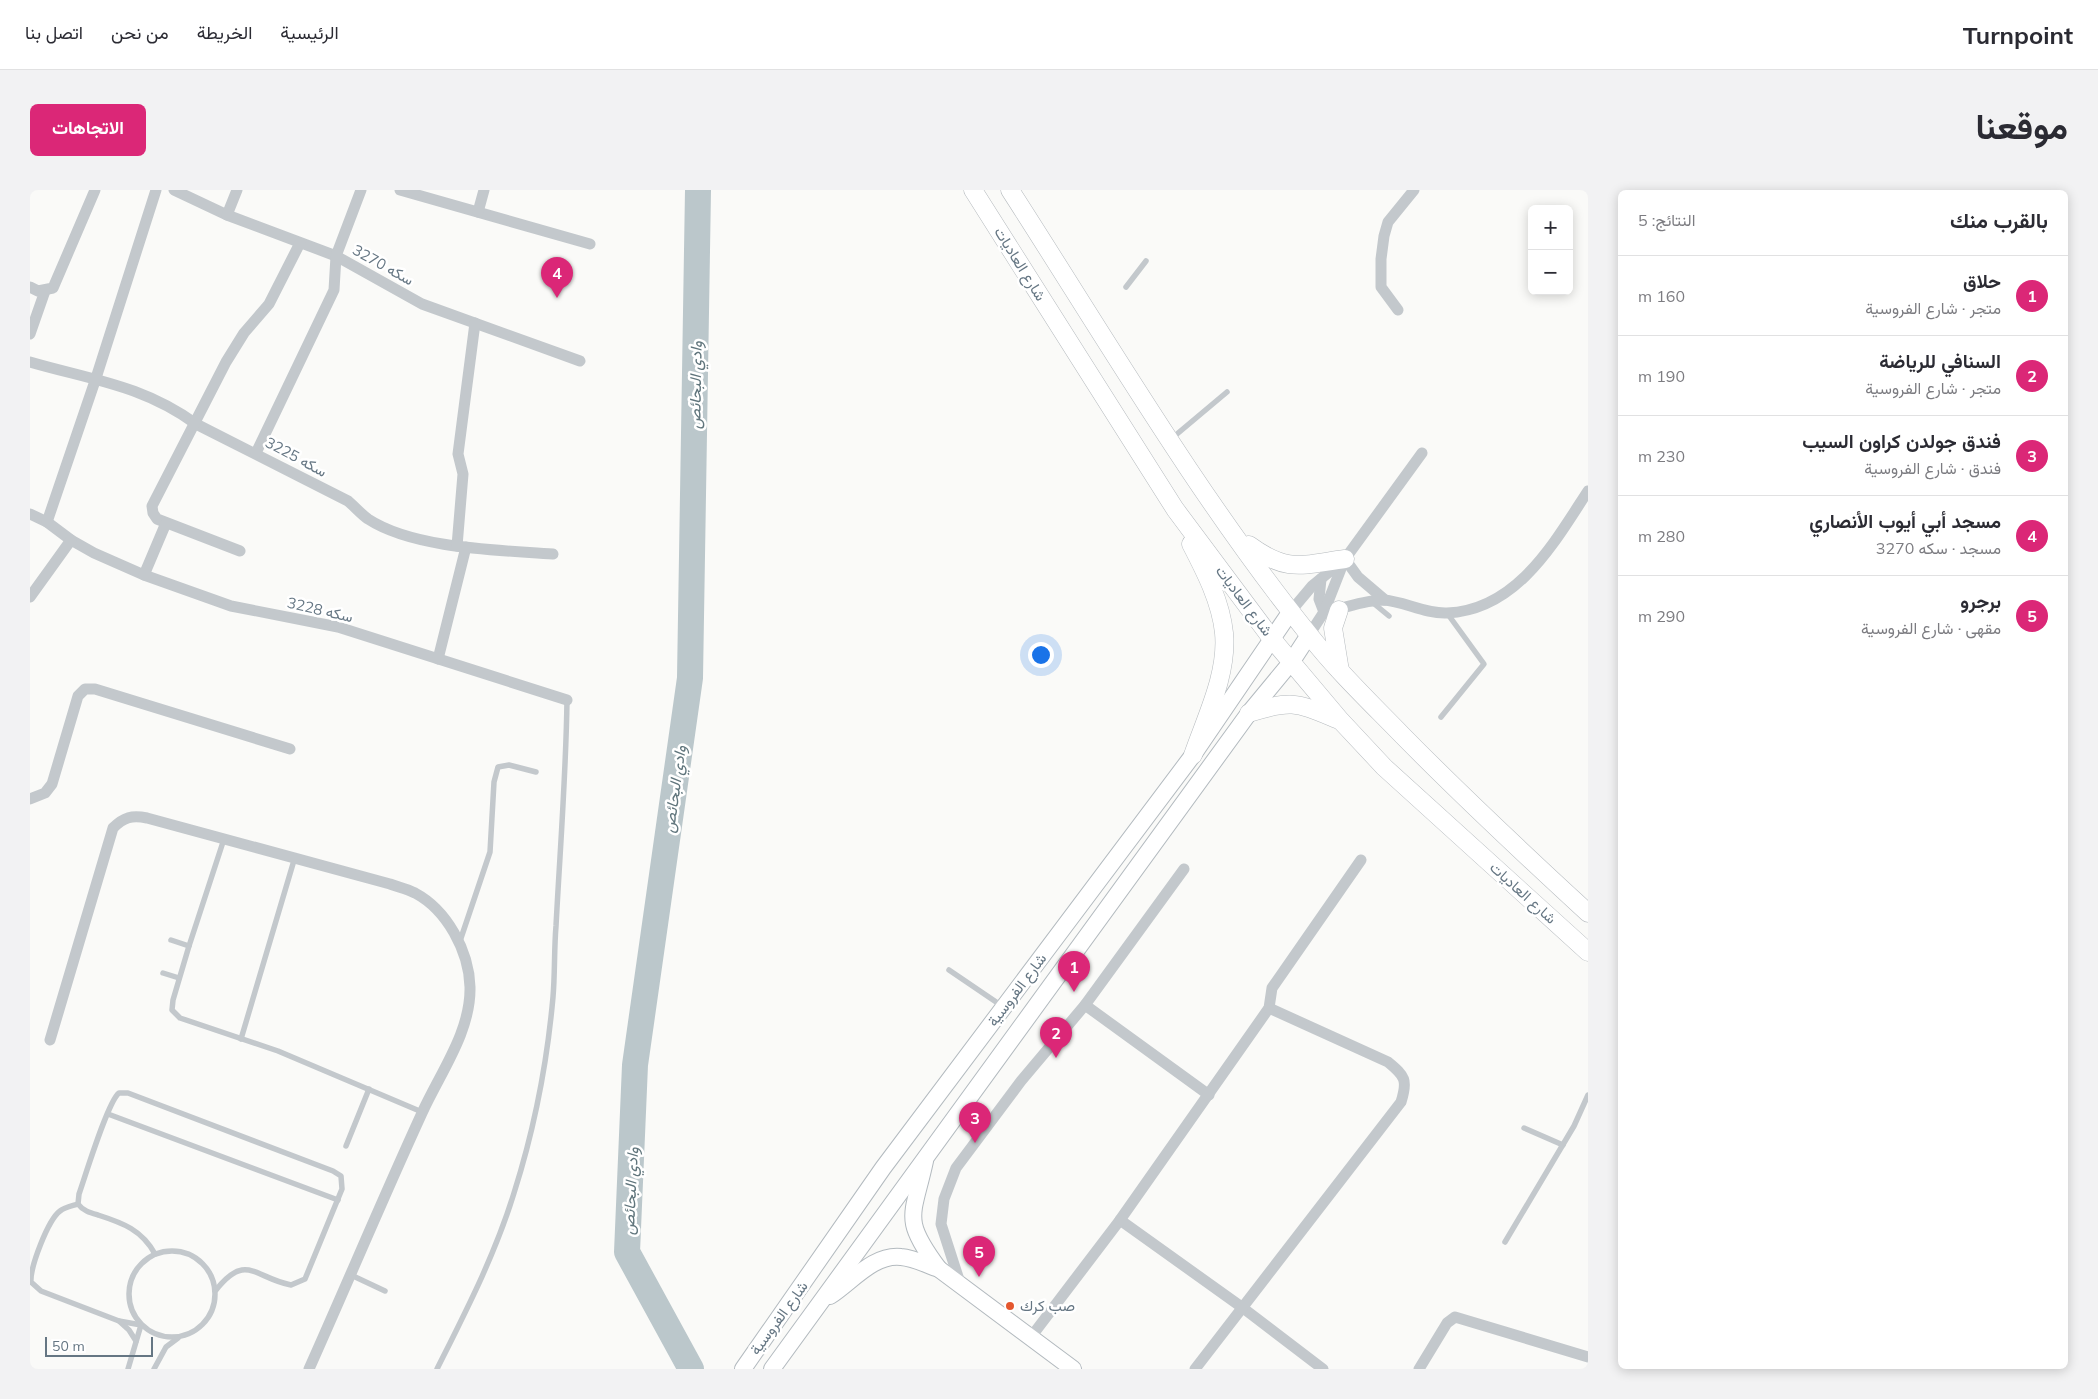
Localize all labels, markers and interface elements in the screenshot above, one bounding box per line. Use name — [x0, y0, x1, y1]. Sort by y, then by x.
text: Turnpoint — [1963, 20, 2073, 50]
text: اتصل بنا — [25, 21, 83, 44]
text: من نحن — [111, 21, 169, 44]
text: الخريطة — [197, 21, 252, 44]
text: الرئيسية — [280, 21, 339, 44]
button: الاتجاهات — [30, 104, 146, 156]
text: موقعنا — [1975, 104, 2068, 148]
map controls — [1528, 205, 1573, 295]
button: + — [1528, 205, 1573, 250]
text: بالقرب منك — [1950, 207, 2048, 233]
text: النتائج: 5 — [1638, 210, 1695, 230]
street label: شارع العاديات — [989, 223, 1051, 305]
street label: سكه 3270 — [349, 240, 417, 289]
button: − — [1528, 250, 1573, 295]
pin: 4 — [541, 257, 573, 298]
text: حلاق — [1963, 269, 2001, 293]
text: 160 m — [1638, 286, 1685, 306]
text: 1 — [2027, 286, 2037, 306]
text: متجر · شارع الفروسية — [1865, 298, 2001, 318]
water label: وادي البحائص — [684, 341, 710, 429]
text: السنافي للرياضة — [1879, 349, 2001, 373]
text: 190 m — [1638, 366, 1685, 386]
text: 2 — [2027, 366, 2037, 386]
text: متجر · شارع الفروسية — [1865, 378, 2001, 398]
text: فندق جولدن كراون السيب — [1802, 429, 2001, 453]
street label: سكه 3225 — [262, 432, 331, 481]
text: 230 m — [1638, 446, 1685, 466]
text: 3 — [2027, 446, 2037, 466]
text: فندق · شارع الفروسية — [1864, 458, 2001, 478]
text: مسجد أبي أيوب الأنصاري — [1809, 509, 2001, 533]
text: 280 m — [1638, 526, 1685, 546]
text: 4 — [2027, 526, 2037, 546]
text: مسجد · سكه 3270 — [1876, 538, 2001, 558]
street label: شارع العاديات — [1210, 562, 1277, 641]
text: برجرو — [1960, 589, 2001, 613]
street label: سكه 3228 — [285, 593, 355, 626]
text: 290 m — [1638, 606, 1685, 626]
text: 5 — [2027, 606, 2037, 626]
text: مقهى · شارع الفروسية — [1861, 618, 2001, 638]
your location — [1028, 642, 1054, 668]
water label: وادي البحائص — [658, 744, 694, 835]
street label: شارع العاديات — [1485, 858, 1561, 929]
street label: شارع الفروسية — [983, 949, 1052, 1031]
pin: 1 — [1058, 951, 1090, 992]
pin: 2 — [1040, 1017, 1072, 1058]
pin: 3 — [959, 1102, 991, 1143]
water label: وادي البحائص — [618, 1146, 646, 1236]
pin: 5 — [963, 1236, 995, 1277]
street label: شارع الفروسية — [745, 1277, 813, 1360]
place label: صب كرك — [1020, 1296, 1075, 1315]
marker: صب كرك — [1004, 1300, 1016, 1312]
scale bar — [45, 1334, 152, 1357]
text: 50 m — [52, 1337, 85, 1355]

